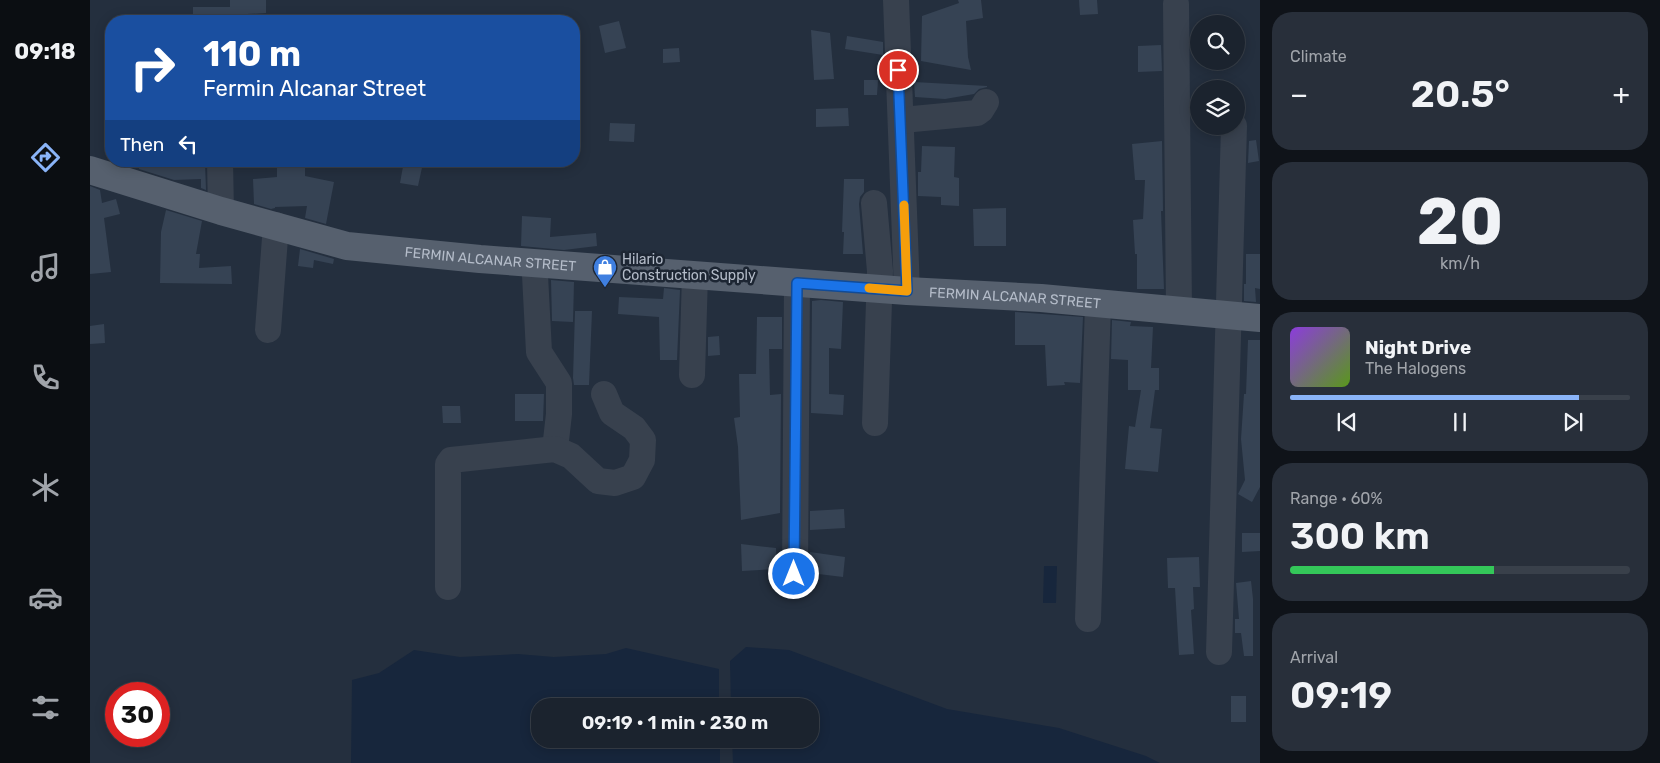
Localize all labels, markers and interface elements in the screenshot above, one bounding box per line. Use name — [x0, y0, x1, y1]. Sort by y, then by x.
map controls — [1190, 15, 1245, 135]
button: search — [1190, 15, 1245, 70]
text: 110 m — [203, 33, 301, 75]
icon: right — [120, 35, 185, 100]
text: 09:18 — [14, 38, 76, 65]
text: Climate — [1290, 47, 1347, 66]
pin — [877, 49, 919, 91]
icon: arrive — [884, 56, 912, 84]
text: 20.5° — [1411, 71, 1510, 117]
text: Fermin Alcanar Street — [203, 75, 426, 102]
text: − — [1290, 78, 1308, 111]
text: + — [1613, 78, 1630, 111]
button: layers — [1190, 80, 1245, 135]
icon: left — [174, 130, 202, 158]
text: Then — [120, 133, 164, 156]
icon: directions — [28, 140, 63, 175]
text: 20 — [1417, 183, 1503, 260]
street label: FERMIN ALCANAR STREET — [404, 243, 577, 275]
icon: music — [28, 250, 63, 285]
place label: Hilario Construction Supply — [622, 251, 756, 284]
shop icon: Hilario Construction Supply — [592, 254, 618, 288]
text: km/h — [1440, 254, 1480, 273]
street label: FERMIN ALCANAR STREET — [929, 284, 1102, 312]
text: Night Drive — [1365, 336, 1471, 359]
text: The Halogens — [1365, 359, 1466, 378]
icon: phone — [28, 360, 63, 395]
icon: previous — [1333, 408, 1361, 436]
icon: pause — [1446, 408, 1474, 436]
icon: next — [1559, 408, 1587, 436]
icon: climate — [28, 470, 63, 505]
text: Range · 60% — [1290, 489, 1383, 508]
text: 300 km — [1290, 513, 1430, 559]
position arrow — [767, 547, 819, 599]
icon: car — [28, 580, 63, 615]
text: Arrival — [1290, 648, 1338, 667]
text: 09:19 — [1290, 672, 1392, 718]
speed limit sign: 30 — [105, 682, 170, 747]
icon: filters — [28, 690, 63, 725]
text: 09:19 · 1 min · 230 m — [582, 711, 768, 734]

